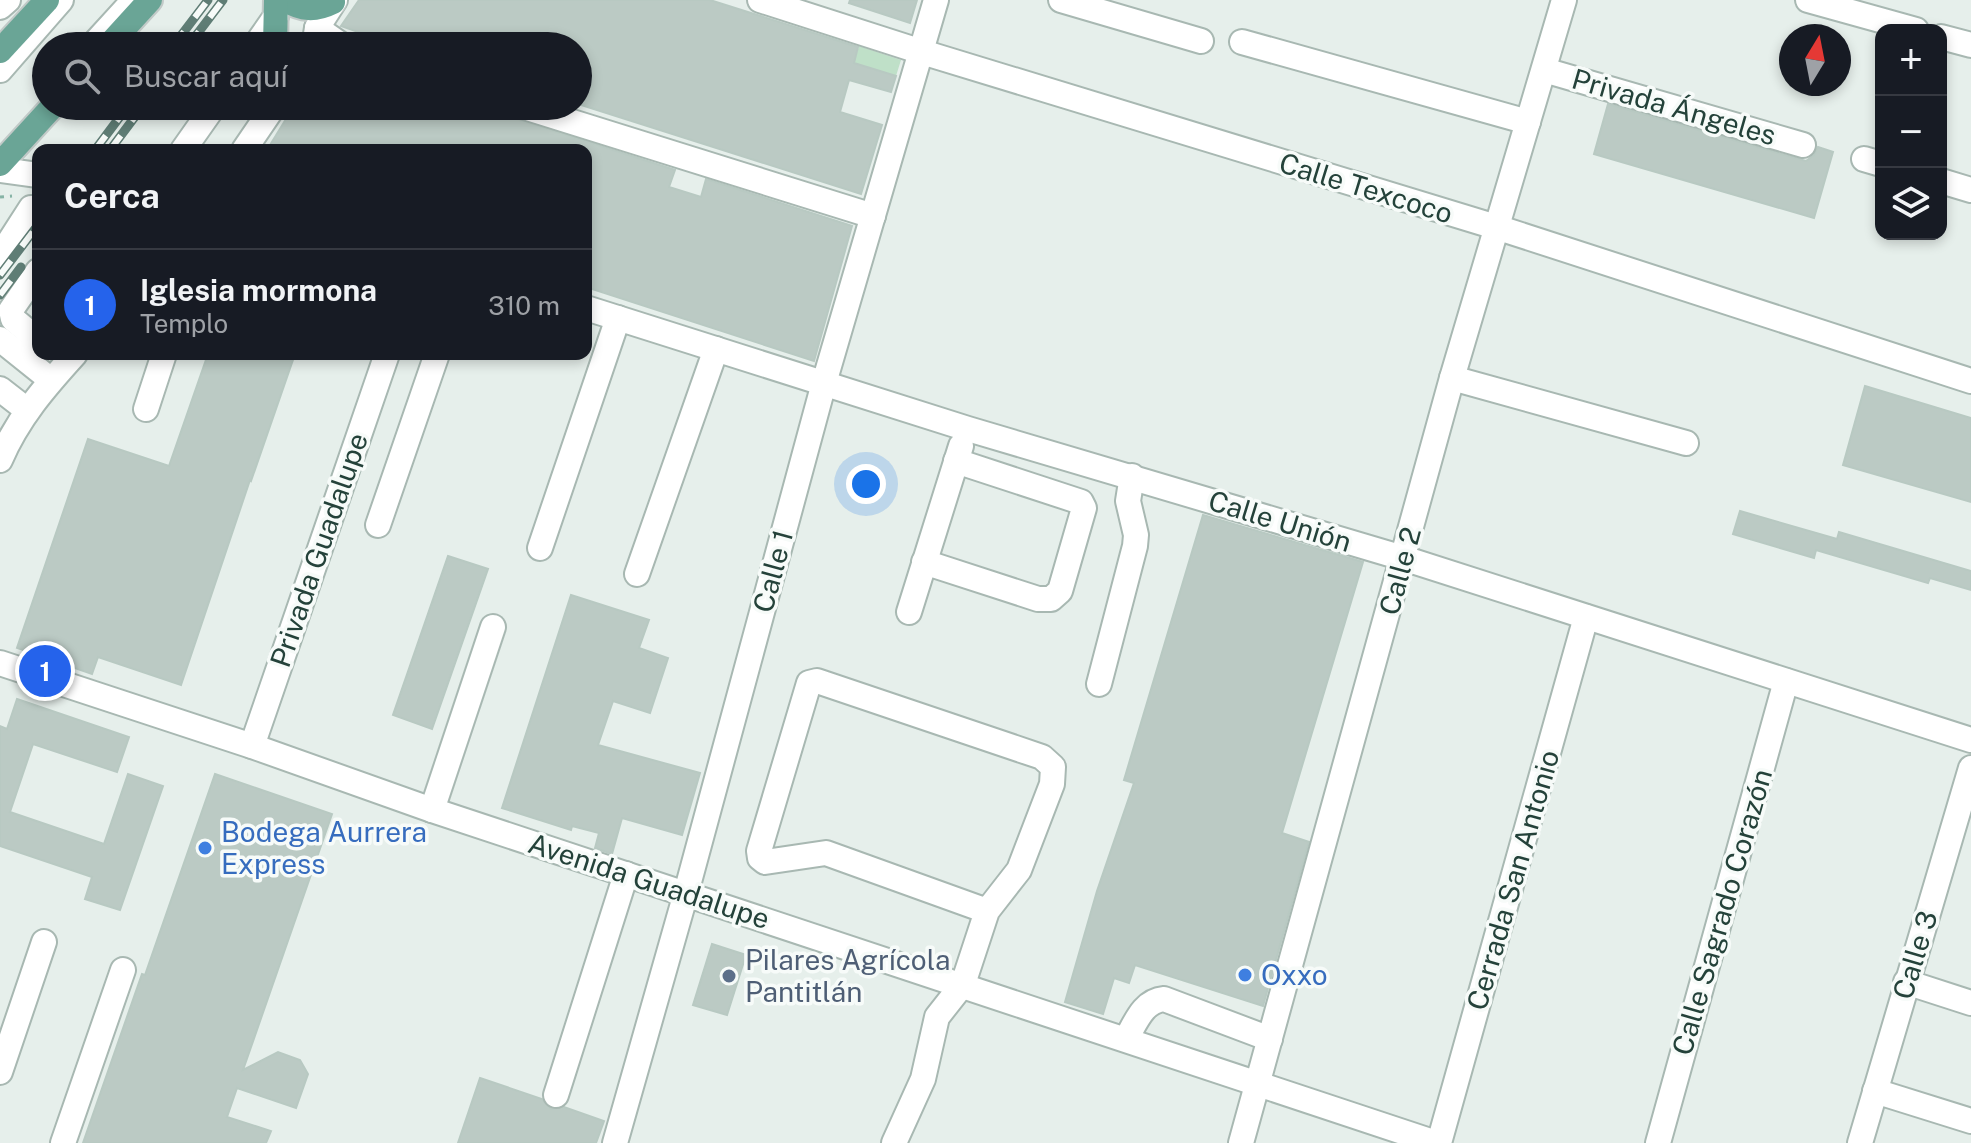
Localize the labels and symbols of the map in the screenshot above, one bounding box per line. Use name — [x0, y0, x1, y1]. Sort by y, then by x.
north arrow — [1779, 24, 1851, 96]
street label: Privada Ángeles — [1568, 62, 1780, 151]
street label: Calle Texcoco — [1275, 145, 1457, 230]
street label: Privada Guadalupe — [263, 428, 374, 671]
your location — [846, 464, 886, 504]
street label: Calle Unión — [1205, 483, 1356, 558]
street label: Calle 2 — [1372, 523, 1427, 618]
street label: Calle 1 — [746, 526, 799, 616]
pin: 1 — [19, 641, 71, 701]
street label: Cerrada San Antonio — [1460, 746, 1565, 1014]
street label: Calle Sagrado Corazón — [1665, 765, 1778, 1059]
place label: Bodega Aurrera Express — [221, 815, 427, 880]
street label: Avenida Guadalupe — [524, 826, 774, 935]
marker: Bodega Aurrera Express — [196, 839, 214, 857]
street label: Calle 3 — [1886, 907, 1944, 1003]
place label: Pilares Agrícola Pantitlán — [745, 943, 951, 1008]
place label: Oxxo — [1261, 958, 1328, 991]
marker: Oxxo — [1236, 966, 1254, 984]
marker: Pilares Agrícola Pantitlán — [720, 967, 738, 985]

